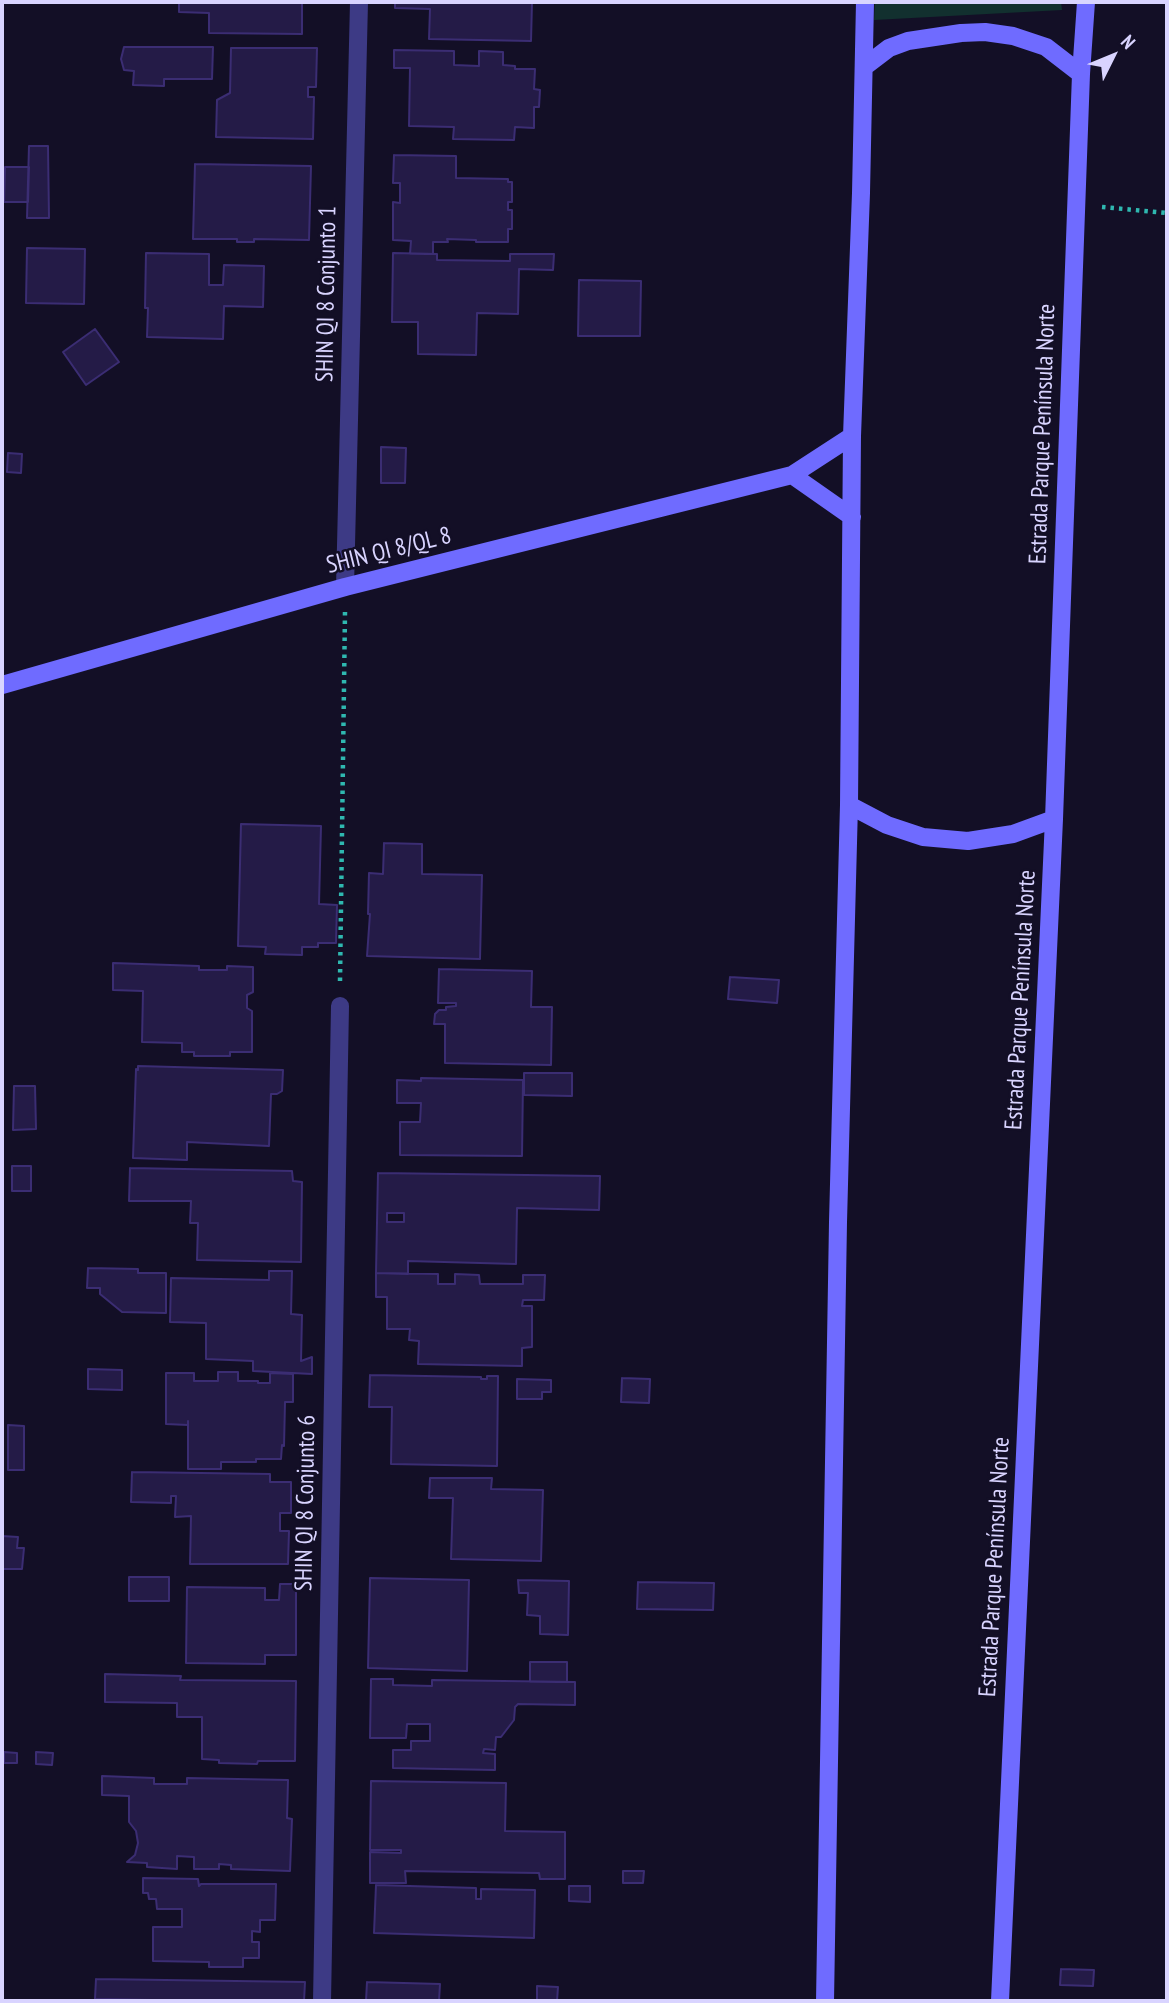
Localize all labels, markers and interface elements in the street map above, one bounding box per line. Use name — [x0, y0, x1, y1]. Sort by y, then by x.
north arrow — [1078, 21, 1148, 91]
text: N — [1116, 30, 1141, 54]
street label: SHIN QI 8 Conjunto 1 — [311, 206, 343, 382]
street label: Estrada Parque Península Norte — [1024, 303, 1062, 565]
street label: SHIN QI 8/QL 8 — [324, 522, 454, 580]
street label: Estrada Parque Península Norte — [1000, 869, 1042, 1131]
street label: SHIN QI 8 Conjunto 6 — [290, 1415, 322, 1591]
street label: Estrada Parque Península Norte — [974, 1436, 1016, 1698]

